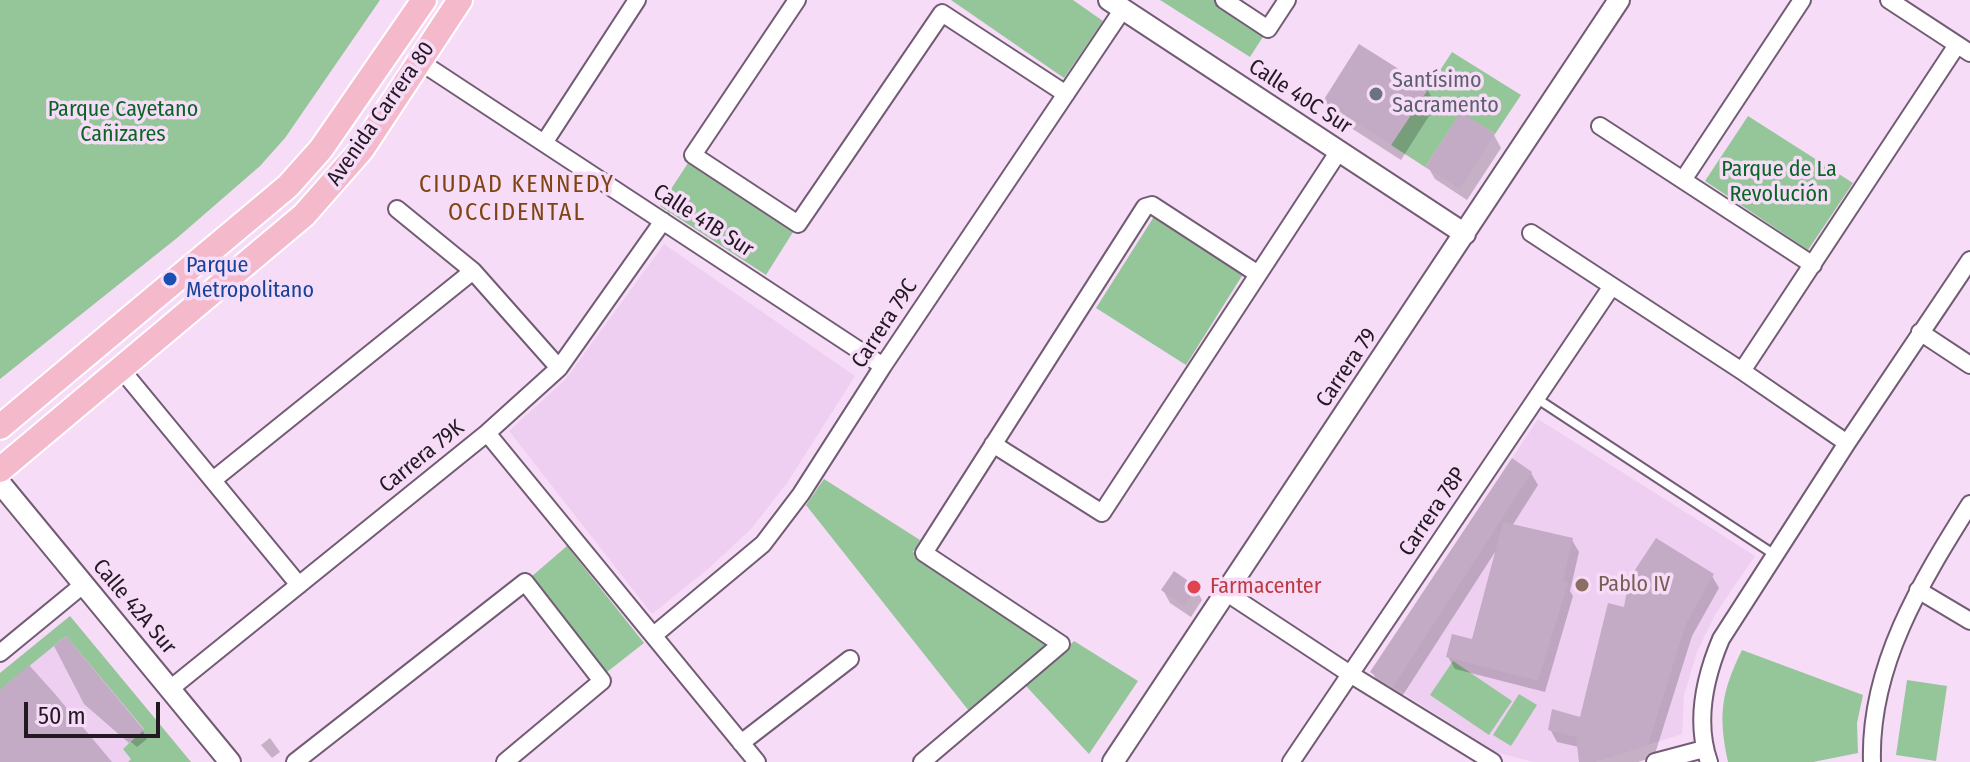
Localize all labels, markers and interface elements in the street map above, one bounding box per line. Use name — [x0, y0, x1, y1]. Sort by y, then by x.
street label: Avenida Carrera 80 — [321, 37, 441, 191]
street label: Calle 40C Sur — [1243, 54, 1357, 140]
place label: Santísimo Sacramento — [1392, 68, 1499, 120]
marker: Santísimo Sacramento — [1367, 85, 1385, 103]
park label: Parque Cayetano Cañizares — [48, 97, 198, 148]
park label: Parque de La Revolución — [1721, 157, 1837, 208]
district label: CIUDAD KENNEDY OCCIDENTAL — [419, 171, 615, 227]
street label: Calle 41B Sur — [648, 179, 758, 263]
place label: Parque Metropolitano — [186, 253, 314, 304]
marker: Parque Metropolitano — [161, 270, 179, 288]
street label: Carrera 79C — [846, 275, 924, 373]
street label: Carrera 79 — [1311, 323, 1383, 413]
street label: Carrera 79K — [374, 415, 470, 499]
street label: Carrera 78P — [1394, 463, 1472, 561]
street label: Calle 42A Sur — [87, 554, 181, 660]
place label: Pablo IV — [1598, 572, 1670, 598]
place label: Farmacenter — [1210, 574, 1321, 600]
marker: Pablo IV — [1573, 576, 1591, 594]
marker: Farmacenter — [1185, 578, 1203, 596]
scale bar — [28, 686, 164, 736]
text: 50 m — [38, 702, 86, 730]

